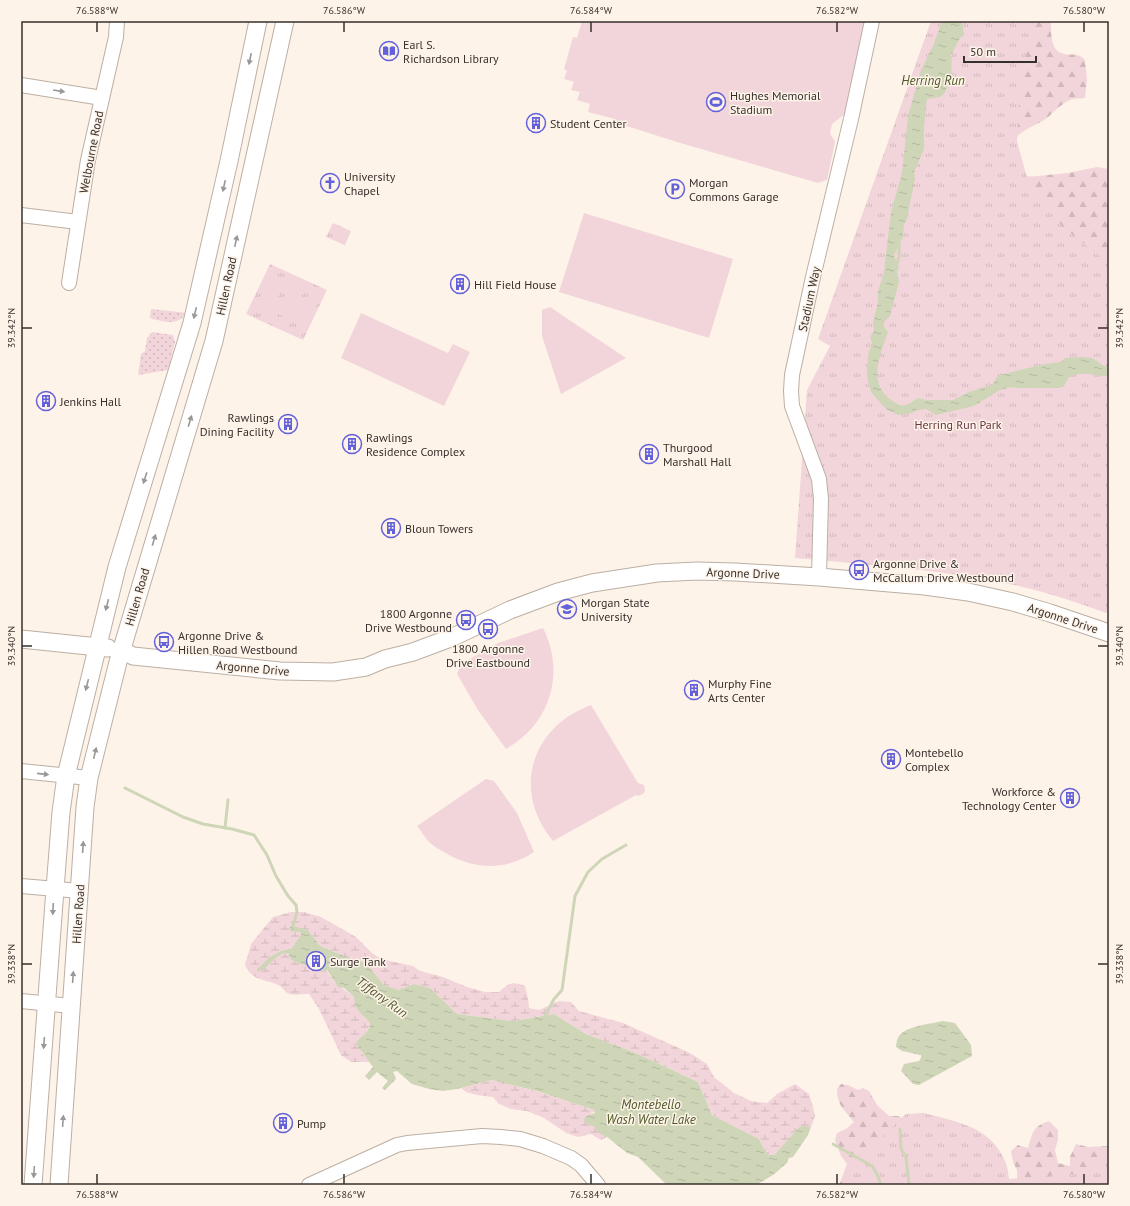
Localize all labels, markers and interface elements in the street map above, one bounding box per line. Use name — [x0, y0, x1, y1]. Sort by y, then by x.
text: 76.588°W — [76, 4, 119, 17]
text: 76.586°W — [323, 4, 366, 17]
text: 76.584°W — [570, 4, 613, 17]
text: 76.582°W — [816, 4, 859, 17]
text: 76.580°W — [1063, 4, 1106, 17]
place label: Earl S. Richardson Library — [403, 37, 499, 66]
scale bar — [964, 38, 1036, 64]
library icon: Earl S. Richardson Library — [378, 40, 400, 62]
text: 50 m — [970, 44, 996, 59]
one-way arrow — [247, 53, 253, 65]
water label: Herring Run — [901, 72, 965, 89]
one-way arrow — [53, 88, 66, 94]
place label: Hughes Memorial Stadium — [730, 88, 821, 117]
sports icon: Hughes Memorial Stadium — [705, 91, 727, 113]
street label: Welbourne Road — [76, 109, 106, 195]
building icon: Student Center — [525, 112, 547, 134]
place label: Student Center — [550, 116, 627, 131]
place label: University Chapel — [344, 169, 396, 198]
church icon: University Chapel — [319, 172, 341, 194]
place label: Morgan Commons Garage — [689, 175, 778, 204]
parking icon: Morgan Commons Garage — [664, 178, 686, 200]
one-way arrow — [220, 180, 226, 193]
one-way arrow — [234, 234, 240, 247]
street label: Hillen Road — [212, 255, 240, 317]
street label: Stadium Way — [795, 265, 823, 333]
building icon: Hill Field House — [449, 273, 471, 295]
place label: Hill Field House — [474, 277, 556, 292]
one-way arrow — [191, 307, 197, 319]
text: 39.342°N — [5, 308, 18, 348]
text: 39.342°N — [1113, 308, 1126, 348]
building icon: Jenkins Hall — [35, 390, 57, 412]
place label: Jenkins Hall — [59, 394, 121, 409]
place label: Rawlings Dining Facility — [200, 410, 274, 439]
building icon: Rawlings Dining Facility — [277, 413, 299, 435]
one-way arrow — [187, 414, 193, 426]
park label: Herring Run Park — [914, 417, 1002, 432]
place label: Rawlings Residence Complex — [366, 430, 465, 459]
building icon: Rawlings Residence Complex — [341, 433, 363, 455]
place label: Thurgood Marshall Hall — [663, 440, 732, 469]
building icon: Thurgood Marshall Hall — [638, 443, 660, 465]
one-way arrow — [142, 472, 148, 484]
building icon: Bloun Towers — [380, 517, 402, 539]
place label: Bloun Towers — [405, 521, 473, 536]
one-way arrow — [151, 534, 157, 546]
place label: Argonne Drive & McCallum Drive Westbound — [873, 556, 1014, 585]
bus stop icon: Argonne Drive & McCallum Drive Westbound — [848, 559, 870, 581]
street label: Argonne Drive — [706, 564, 780, 582]
street label: Hillen Road — [122, 566, 152, 628]
place label: Morgan State University — [581, 595, 650, 624]
school or university icon: Morgan State University — [556, 598, 578, 620]
one-way arrow — [104, 599, 110, 611]
street label: Argonne Drive — [1026, 600, 1100, 636]
place label: 1800 Argonne Drive Westbound — [365, 606, 452, 635]
bus stop icon: 1800 Argonne Drive Westbound — [455, 609, 477, 631]
bus stop icon: 1800 Argonne Drive Eastbound — [477, 618, 499, 640]
text: 39.340°N — [5, 626, 18, 666]
text: 39.340°N — [1113, 626, 1126, 666]
place label: Argonne Drive & Hillen Road Westbound — [178, 628, 298, 657]
bus stop icon: Argonne Drive & Hillen Road Westbound — [153, 631, 175, 653]
place label: 1800 Argonne Drive Eastbound — [446, 641, 530, 670]
street label: Argonne Drive — [216, 657, 290, 679]
place label: Murphy Fine Arts Center — [708, 676, 772, 705]
one-way arrow — [84, 678, 90, 691]
building icon: Murphy Fine Arts Center — [683, 679, 705, 701]
place label: Montebello Complex — [905, 745, 964, 774]
one-way arrow — [93, 747, 99, 759]
building icon: Montebello Complex — [880, 748, 902, 770]
one-way arrow — [37, 770, 49, 777]
place label: Workforce & Technology Center — [962, 784, 1056, 813]
building icon: Workforce & Technology Center — [1059, 787, 1081, 809]
one-way arrow — [79, 841, 86, 853]
street label: Hillen Road — [68, 884, 88, 944]
one-way arrow — [50, 903, 57, 915]
text: 39.338°N — [5, 944, 18, 984]
text: 39.338°N — [1113, 944, 1126, 984]
building icon: Surge Tank — [305, 950, 327, 972]
place label: Surge Tank — [330, 954, 386, 969]
one-way arrow — [70, 971, 77, 983]
water label: Tiffany Run — [353, 973, 411, 1021]
one-way arrow — [40, 1037, 47, 1049]
water label: Montebello Wash Water Lake — [606, 1096, 696, 1128]
building icon: Pump — [272, 1112, 294, 1134]
one-way arrow — [60, 1115, 67, 1127]
place label: Pump — [297, 1116, 326, 1131]
one-way arrow — [30, 1166, 37, 1178]
text: 76.588°W — [76, 1188, 119, 1201]
text: 76.586°W — [323, 1188, 366, 1201]
text: 76.584°W — [570, 1188, 613, 1201]
text: 76.582°W — [816, 1188, 859, 1201]
text: 76.580°W — [1063, 1188, 1106, 1201]

